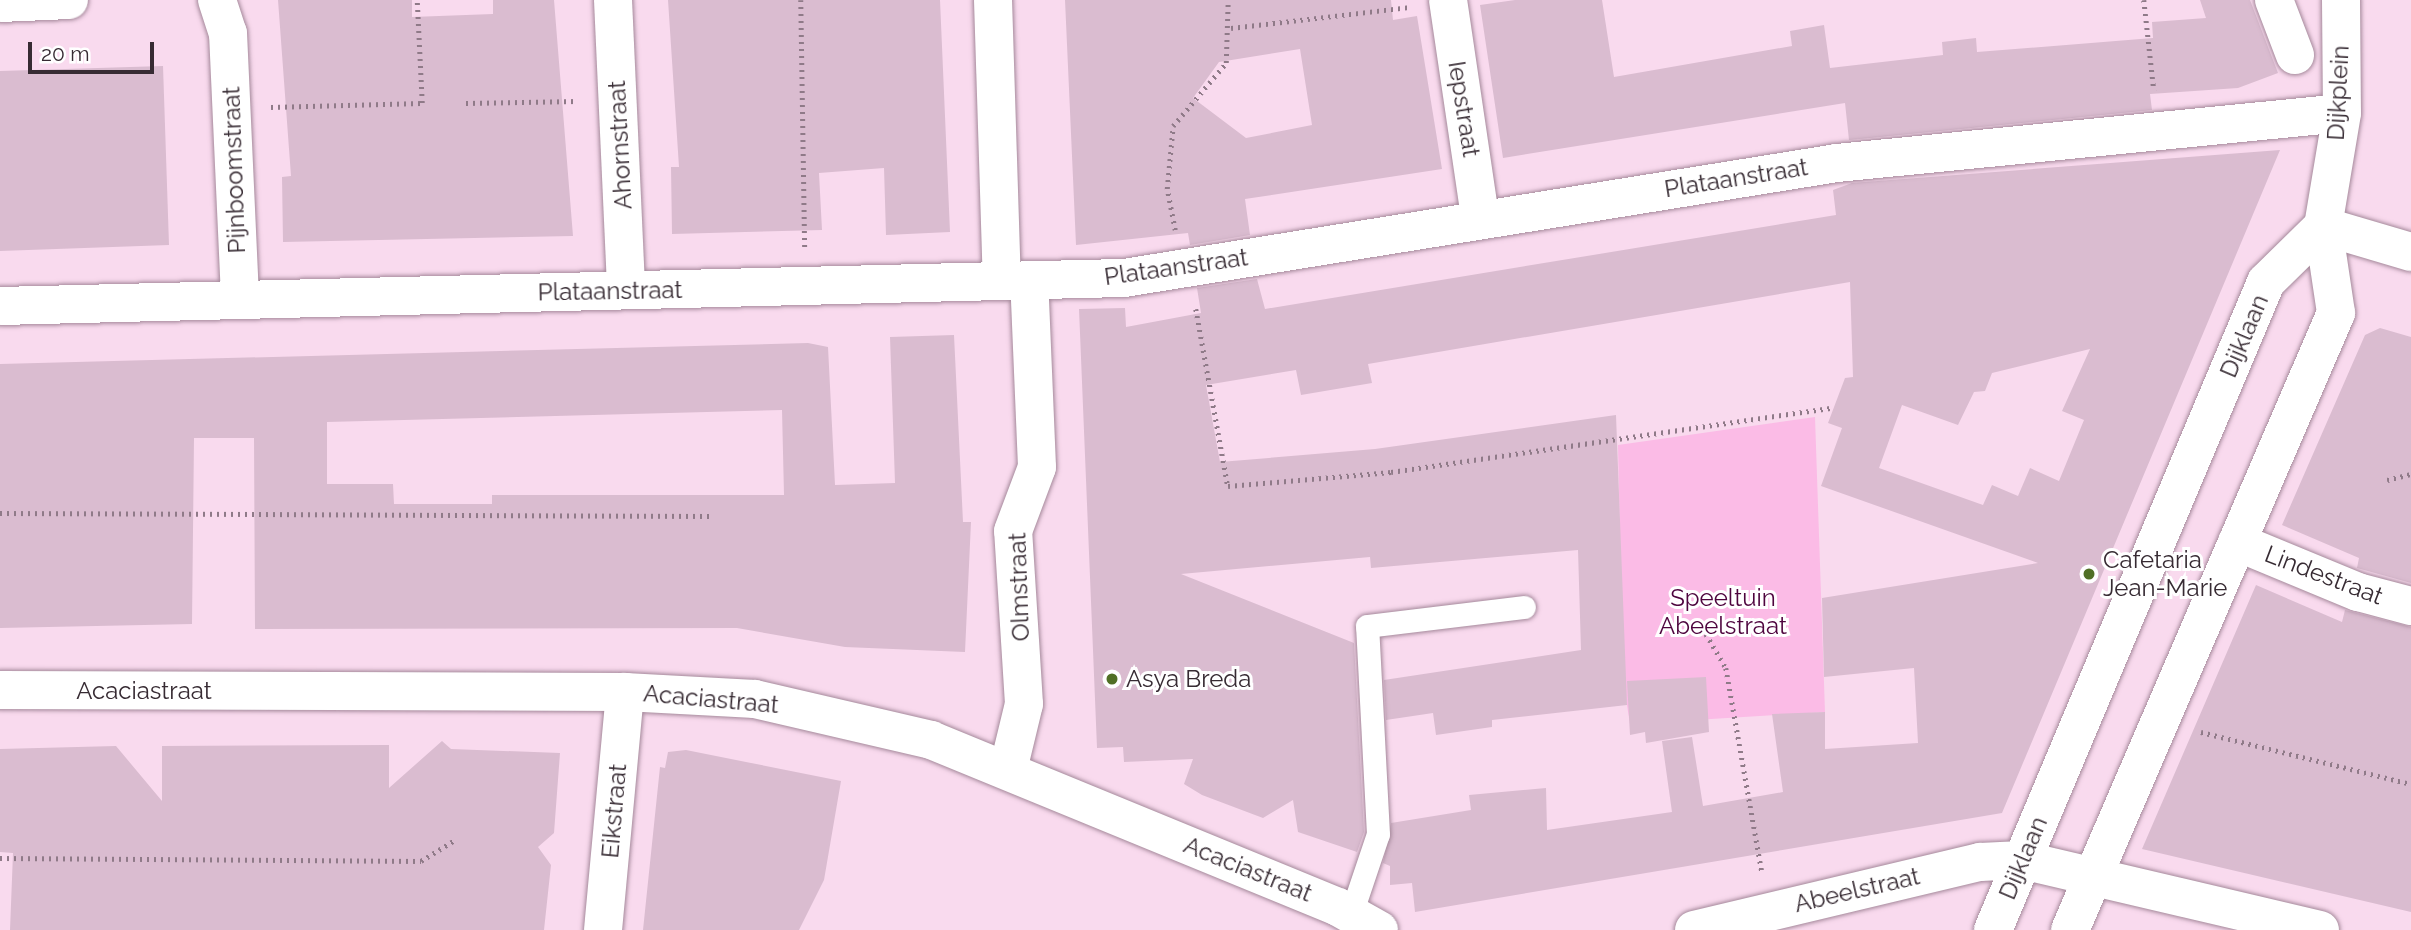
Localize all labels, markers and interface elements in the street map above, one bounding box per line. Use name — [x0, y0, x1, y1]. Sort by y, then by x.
scale bar — [32, 28, 158, 72]
text: 20 m — [41, 41, 89, 66]
street label: Dijkplein — [2321, 45, 2355, 141]
street label: Iepstraat — [1442, 59, 1486, 159]
street label: Ahornstraat — [602, 80, 638, 210]
street label: Pijnboomstraat — [217, 86, 251, 254]
street label: Plataanstraat — [1662, 152, 1810, 204]
street label: Plataanstraat — [1102, 243, 1250, 291]
street label: Plataanstraat — [537, 275, 683, 307]
street label: Dijklaan — [2214, 290, 2274, 382]
street label: Olmstraat — [1003, 532, 1035, 642]
street label: Lindestraat — [2261, 539, 2387, 611]
place label: Cafetaria Jean-Marie — [2103, 546, 2227, 602]
marker: Cafetaria Jean-Marie — [2081, 566, 2097, 582]
park label: Speeltuin Abeelstraat — [1659, 584, 1787, 640]
place label: Asya Breda — [1126, 665, 1251, 693]
marker: Asya Breda — [1104, 671, 1120, 687]
street label: Acaciastraat — [76, 677, 212, 705]
street label: Acaciastraat — [642, 679, 780, 719]
street label: Eikstraat — [596, 763, 632, 859]
street label: Dijklaan — [1993, 812, 2053, 904]
street label: Acaciastraat — [1180, 830, 1316, 908]
street label: Abeelstraat — [1791, 862, 1923, 918]

